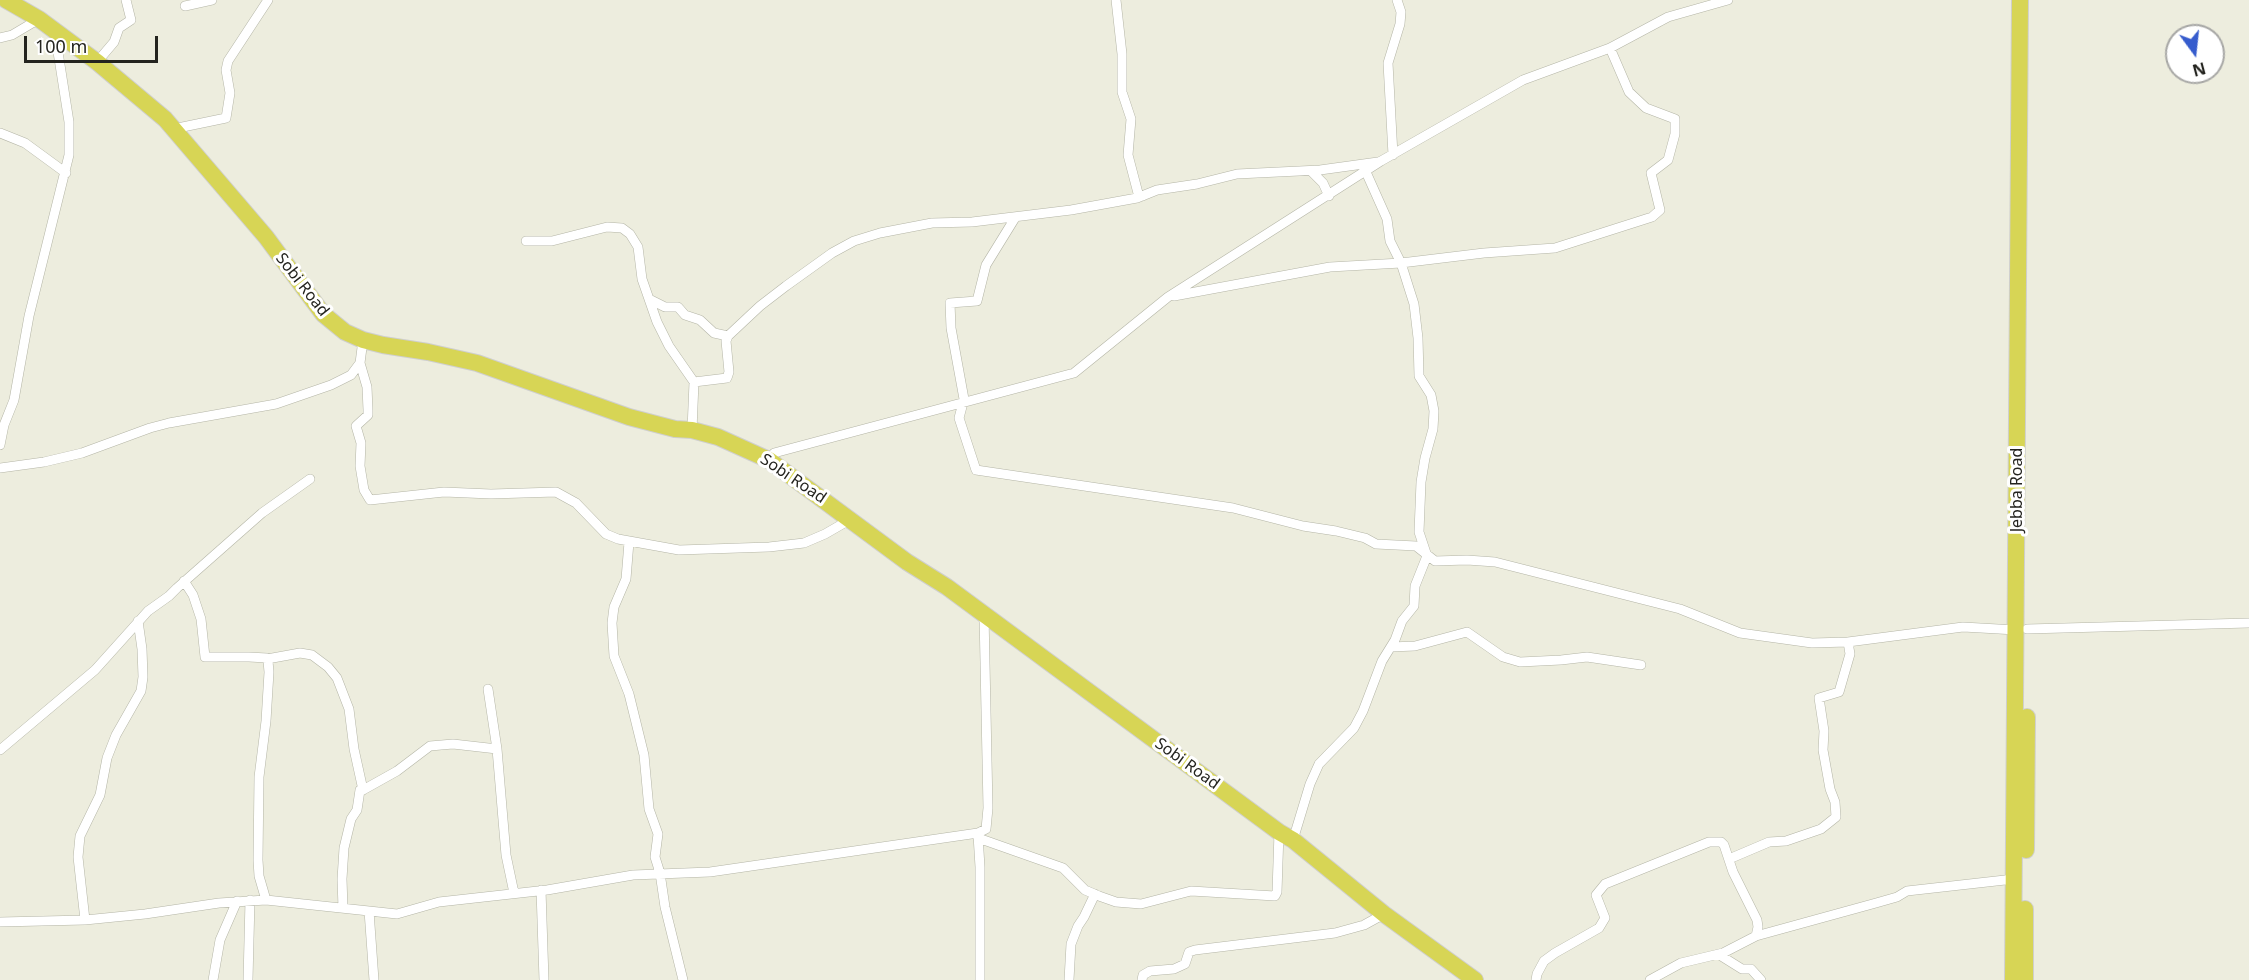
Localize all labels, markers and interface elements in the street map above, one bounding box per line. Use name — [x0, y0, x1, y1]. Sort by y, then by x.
scale bar — [27, 24, 160, 62]
north arrow — [2165, 24, 2225, 84]
text: 100 m — [35, 34, 87, 58]
text: N — [2190, 57, 2208, 82]
street label: Sobi Road — [271, 250, 333, 320]
street label: Jebba Road — [2007, 448, 2027, 532]
street label: Sobi Road — [757, 450, 829, 508]
street label: Sobi Road — [1151, 734, 1223, 794]

